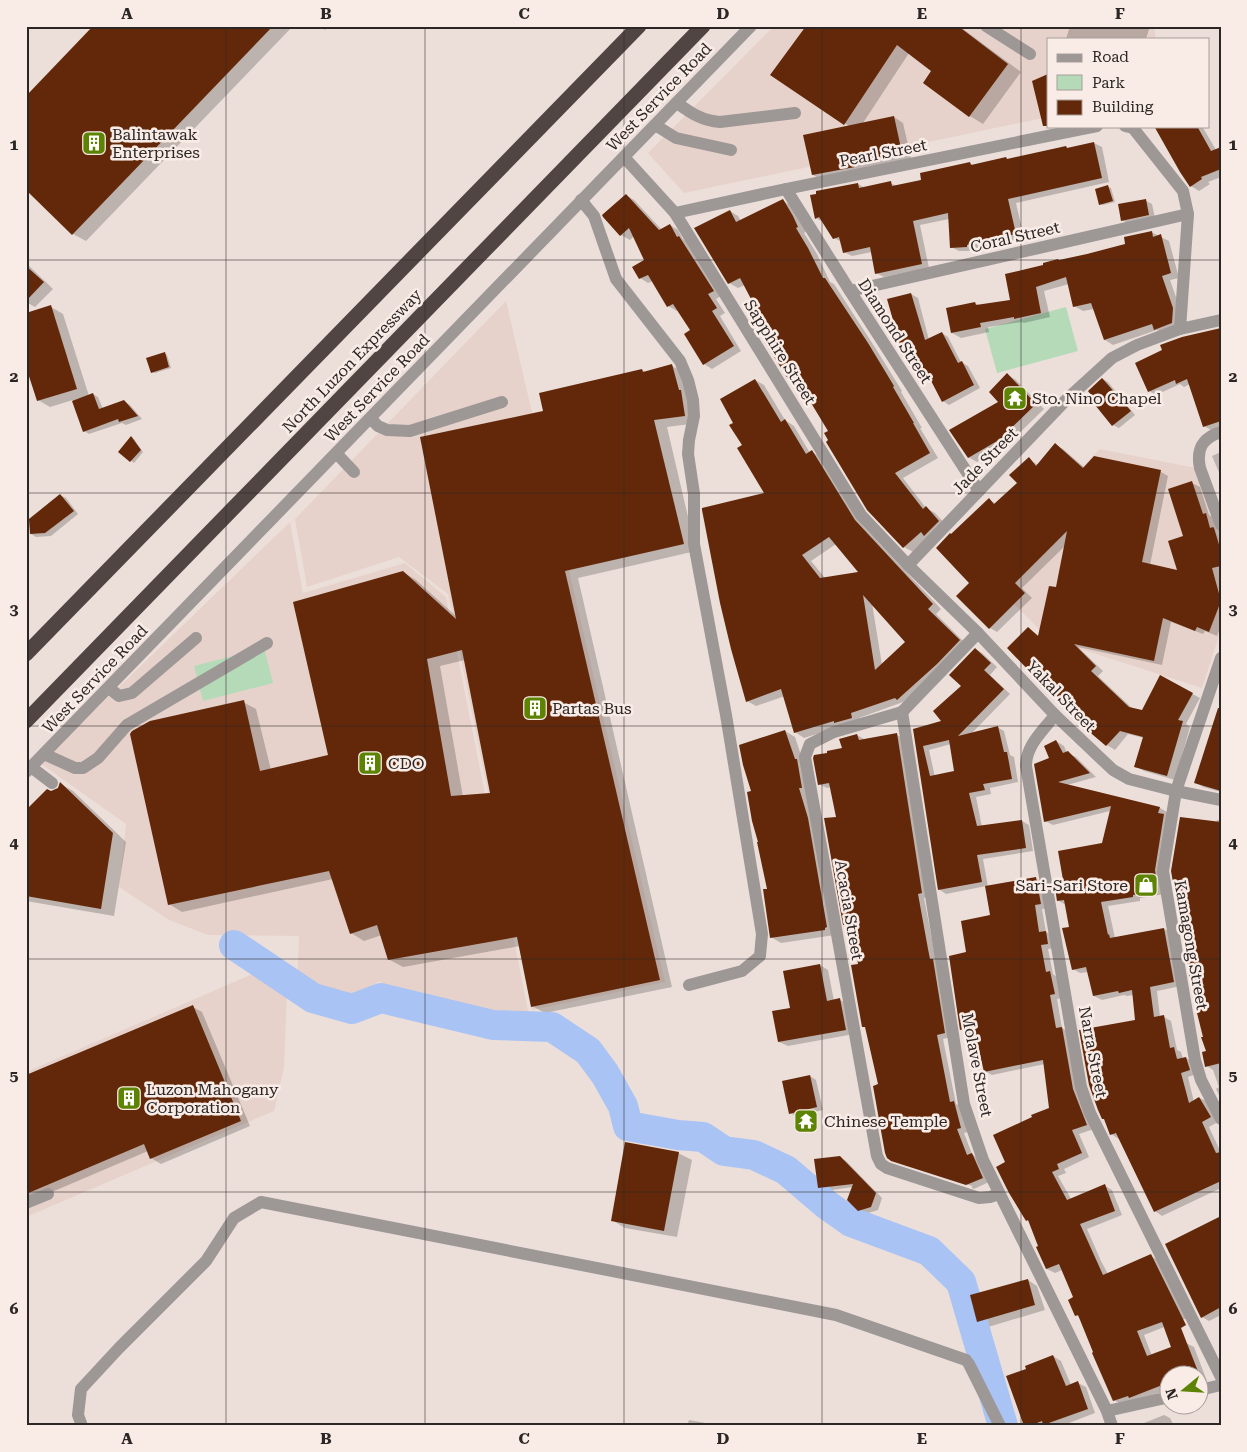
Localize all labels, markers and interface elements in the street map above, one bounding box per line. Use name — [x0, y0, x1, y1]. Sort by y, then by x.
text: A — [121, 4, 133, 23]
text: B — [320, 4, 332, 23]
text: C — [518, 4, 530, 23]
text: D — [717, 4, 730, 23]
text: E — [917, 4, 927, 23]
text: F — [1115, 4, 1125, 23]
legend — [1047, 38, 1210, 128]
street label: West Service Road — [602, 39, 716, 155]
text: Road — [1092, 48, 1129, 66]
text: Park — [1092, 74, 1126, 92]
text: Building — [1092, 98, 1154, 116]
place label: Balintawak Enterprises — [112, 125, 200, 162]
building icon: Balintawak Enterprises — [81, 130, 107, 156]
text: 1 — [10, 135, 19, 154]
street label: Pearl Street — [838, 135, 928, 171]
text: 1 — [1229, 135, 1238, 154]
street label: Coral Street — [968, 217, 1062, 257]
street label: Diamond Street — [854, 275, 936, 387]
street label: North Luzon Expressway — [278, 285, 426, 437]
street label: Sapphire Street — [740, 296, 820, 408]
street label: West Service Road — [320, 330, 434, 446]
text: 2 — [10, 367, 19, 386]
text: 2 — [1229, 367, 1238, 386]
temple icon: Sto. Nino Chapel — [1002, 385, 1028, 411]
place label: Sto. Nino Chapel — [1032, 389, 1162, 408]
street label: Jade Street — [948, 423, 1022, 499]
text: 3 — [10, 600, 19, 619]
text: 3 — [1229, 600, 1238, 619]
street label: West Service Road — [38, 621, 152, 737]
street label: Yakal Street — [1022, 656, 1100, 736]
building icon: Partas Bus — [522, 695, 548, 721]
place label: Partas Bus — [552, 699, 632, 718]
building icon: CDO — [357, 750, 383, 776]
place label: CDO — [388, 754, 425, 773]
text: 4 — [10, 833, 19, 852]
text: 4 — [1229, 833, 1238, 852]
street label: Acacia Street — [831, 858, 867, 962]
shop icon: Sari-Sari Store — [1133, 872, 1159, 898]
place label: Sari-Sari Store — [1015, 876, 1128, 895]
street label: Kamagong Street — [1170, 879, 1212, 1011]
street label: Narra Street — [1075, 1005, 1111, 1099]
street label: Molave Street — [958, 1011, 996, 1119]
text: 5 — [10, 1066, 19, 1085]
text: 5 — [1229, 1066, 1238, 1085]
place label: Luzon Mahogany Corporation — [146, 1080, 279, 1117]
building icon: Luzon Mahogany Corporation — [116, 1085, 142, 1111]
temple icon: Chinese Temple — [793, 1108, 819, 1134]
place label: Chinese Temple — [824, 1112, 948, 1131]
text: 6 — [10, 1299, 19, 1318]
text: 6 — [1229, 1299, 1238, 1318]
north arrow — [1160, 1364, 1210, 1414]
text: N — [1162, 1386, 1181, 1402]
text: A — [121, 1429, 133, 1448]
text: B — [320, 1429, 332, 1448]
text: C — [518, 1429, 530, 1448]
text: D — [717, 1429, 730, 1448]
text: E — [917, 1429, 927, 1448]
text: F — [1115, 1429, 1125, 1448]

